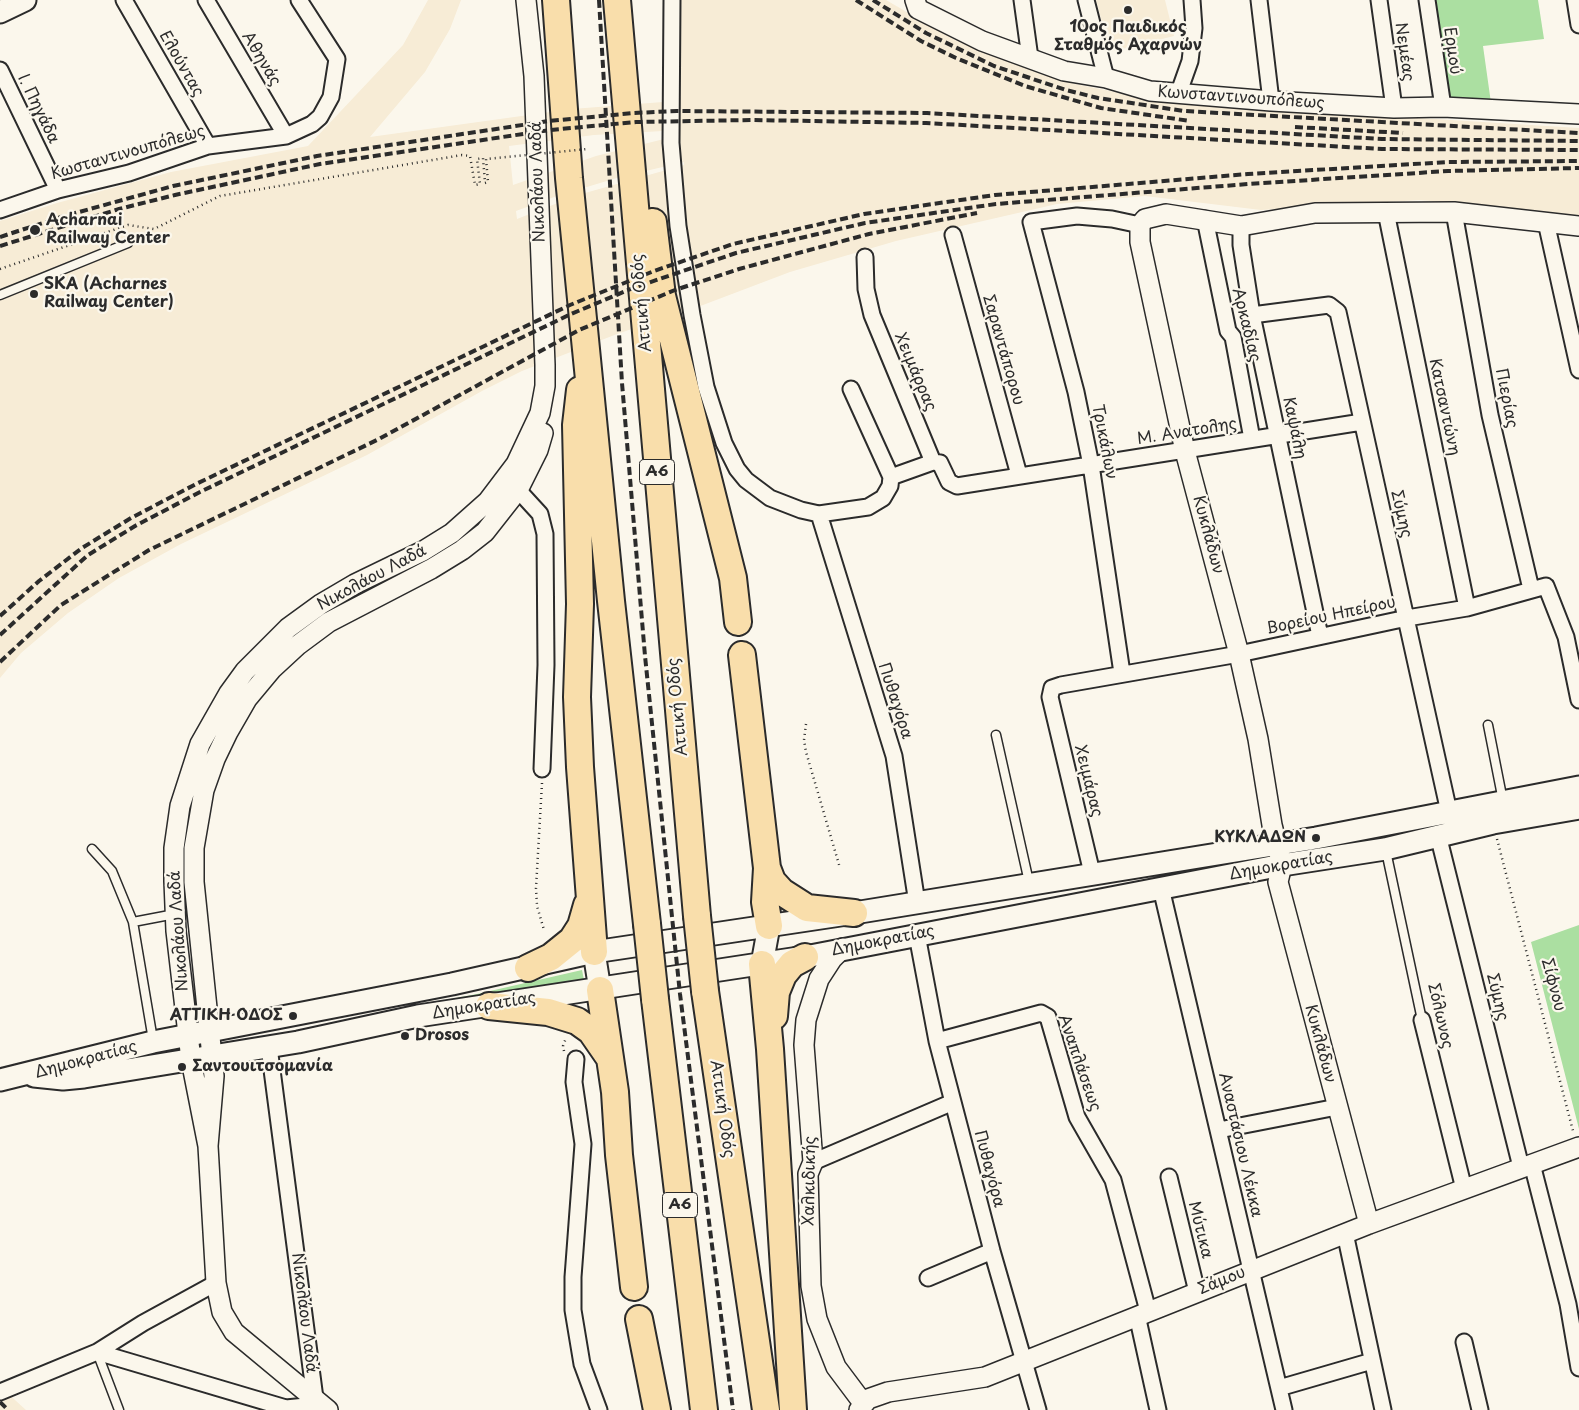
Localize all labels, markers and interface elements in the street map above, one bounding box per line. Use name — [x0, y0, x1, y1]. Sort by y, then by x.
marker: 10ος Παιδικός Σταθμός Αχαρνών — [1122, 4, 1134, 16]
place label: 10ος Παιδικός Σταθμός Αχαρνών — [1054, 18, 1202, 56]
street label: Νεμέας — [1390, 21, 1418, 83]
street label: Ερμού — [1439, 26, 1465, 76]
street label: Ελούντας — [155, 28, 207, 100]
street label: Αθηνάς — [237, 28, 285, 90]
street label: Ι. Πηγάδα — [13, 71, 63, 147]
street label: Κωνσταντινουπόλεως — [1157, 83, 1325, 113]
street label: Νικολάου Λαδά — [526, 121, 550, 243]
street label: Κωσταντινουπόλεως — [49, 122, 207, 184]
place label: Acharnai Railway Center — [46, 211, 170, 249]
marker: Acharnai Railway Center — [28, 223, 42, 237]
street label: Αττική Οδός — [628, 253, 656, 353]
place label: SKA (Acharnes Railway Center) — [44, 275, 174, 313]
street label: Αρκαδίας — [1228, 286, 1264, 364]
marker: SKA (Acharnes Railway Center) — [28, 288, 40, 300]
street label: Σαραντάπορου — [978, 293, 1028, 407]
street label: Χειμάρρας — [890, 330, 940, 414]
street label: Κατσαντώνη — [1424, 357, 1464, 457]
street label: Πιερίας — [1491, 366, 1521, 430]
street label: Καψάλη — [1278, 395, 1310, 461]
street label: Τρικάλων — [1087, 403, 1121, 481]
street label: Μ. Ανατολης — [1136, 415, 1238, 449]
road number: Α6 — [640, 460, 674, 484]
street label: Σύμης — [1386, 488, 1416, 540]
street label: Κυκλάδων — [1188, 494, 1228, 576]
street label: Νικολάου Λαδά — [314, 541, 430, 615]
street label: Βορείου Ηπείρου — [1264, 593, 1398, 639]
street label: Αττική Οδός — [664, 657, 692, 757]
street label: Πυθαγόρα — [874, 660, 916, 742]
street label: Χειμάρας — [1070, 743, 1106, 819]
place label: ΚΥΚΛΑΔΩΝ — [1214, 828, 1306, 848]
marker: ΚΥΚΛΑΔΩΝ — [1310, 832, 1322, 844]
street label: Δημοκρατίας — [1228, 847, 1334, 885]
street label: Νικολάου Λαδά — [165, 870, 193, 992]
street label: Δημοκρατίας — [830, 922, 936, 960]
street label: Σίφνου — [1537, 956, 1569, 1014]
street label: Σύμης — [1482, 971, 1512, 1023]
street label: Σόλωνος — [1423, 981, 1457, 1051]
street label: Δημοκρατίας — [431, 988, 537, 1024]
street label: Κυκλάδων — [1300, 1003, 1340, 1085]
place label: ΑΤΤΙΚΗ ΟΔΟΣ — [170, 1006, 283, 1026]
marker: ΑΤΤΙΚΗ ΟΔΟΣ — [287, 1010, 299, 1022]
street label: Αναπλάσεως — [1053, 1012, 1105, 1114]
place label: Drosos — [415, 1026, 469, 1046]
marker: Drosos — [399, 1030, 411, 1042]
street label: Δημοκρατίας — [33, 1037, 139, 1083]
place label: Σαντουιτσομανία — [192, 1057, 333, 1077]
street label: Αττική Οδός — [706, 1059, 738, 1159]
marker: Σαντουιτσομανία — [176, 1061, 188, 1073]
street label: Αναστάσιου Λέκκα — [1214, 1071, 1266, 1219]
street label: Πυθαγόρα — [969, 1128, 1009, 1210]
street label: Χαλκιδικής — [800, 1136, 820, 1226]
road number: Α6 — [662, 1192, 698, 1218]
street label: Μύτικα — [1184, 1199, 1216, 1261]
street label: Νικολάου Λαδά — [287, 1252, 321, 1374]
street label: Σάμου — [1196, 1263, 1248, 1299]

